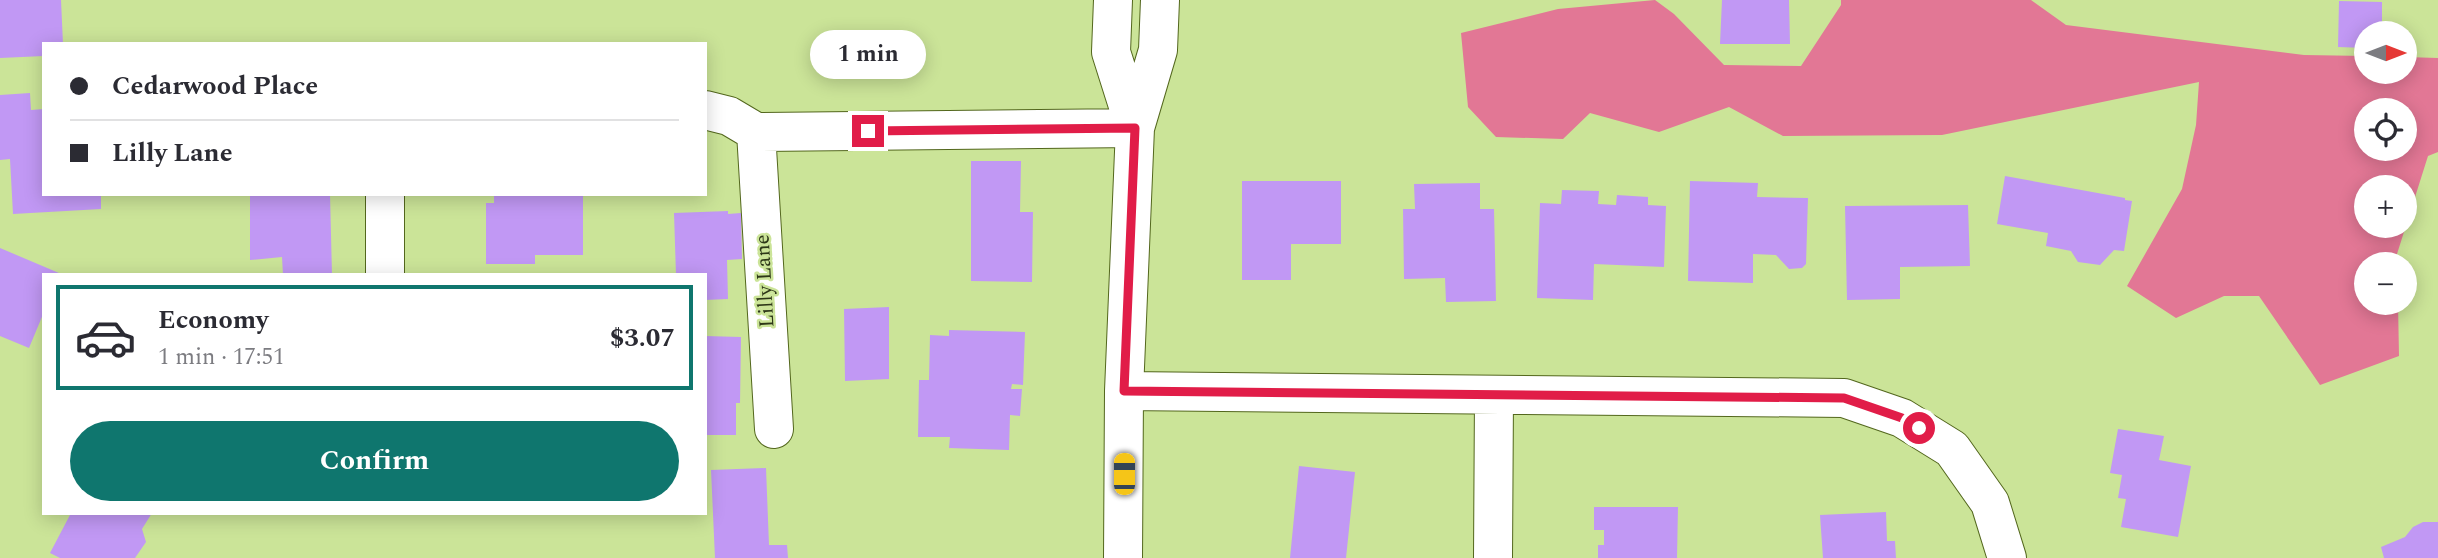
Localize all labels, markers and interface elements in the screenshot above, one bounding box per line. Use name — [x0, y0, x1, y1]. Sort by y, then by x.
north arrow — [2354, 21, 2417, 84]
map controls — [2354, 21, 2417, 315]
callout: 1 min — [810, 30, 926, 78]
text: 1 min — [837, 37, 899, 72]
text: Cedarwood Place — [112, 66, 318, 106]
button: locate — [2354, 98, 2417, 161]
route end — [852, 115, 884, 147]
text: Lilly Lane — [112, 133, 233, 173]
button: + — [2354, 175, 2417, 238]
street label: Lilly Lane — [747, 234, 783, 328]
button: − — [2354, 252, 2417, 315]
text: Economy — [158, 300, 268, 340]
icon: car — [74, 306, 137, 369]
text: $3.07 — [610, 318, 675, 358]
text: 1 min · 17:51 — [158, 340, 285, 375]
route start — [1903, 412, 1935, 444]
button: Confirm — [70, 421, 679, 501]
car — [1114, 453, 1135, 495]

